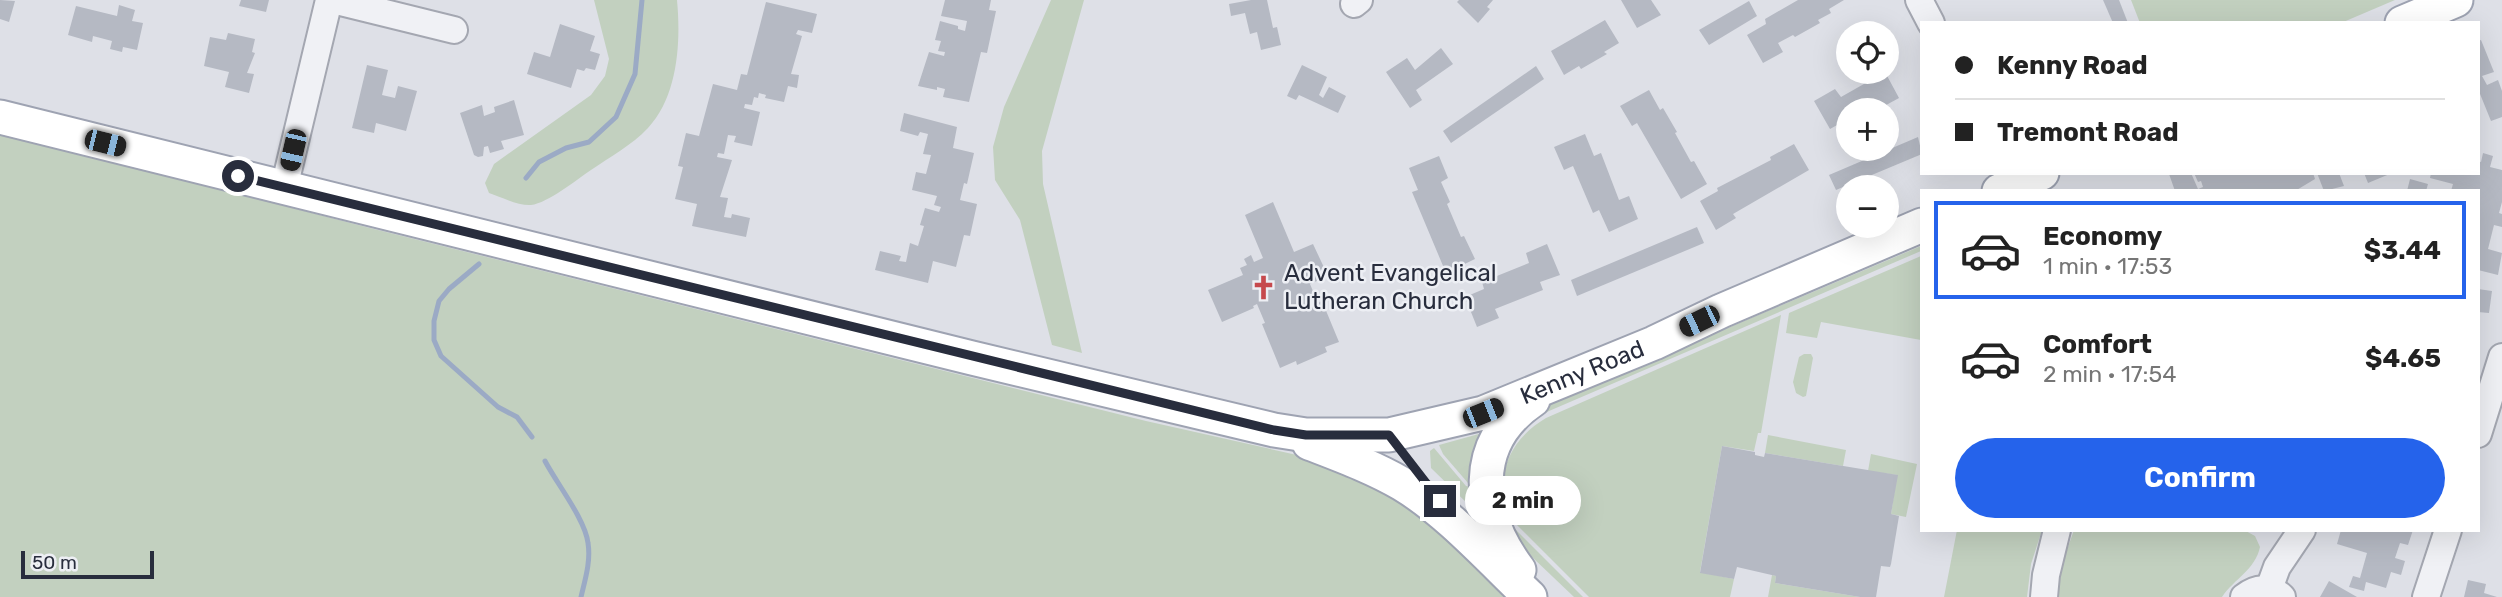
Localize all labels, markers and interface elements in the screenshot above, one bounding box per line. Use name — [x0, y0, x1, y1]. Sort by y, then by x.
map controls — [1836, 21, 1899, 238]
button: locate — [1836, 21, 1899, 84]
text: Kenny Road — [1997, 50, 2148, 81]
button: + — [1836, 98, 1899, 161]
text: Tremont Road — [1997, 117, 2179, 148]
car — [279, 127, 308, 173]
car — [83, 128, 128, 158]
route start — [222, 160, 254, 192]
button: − — [1836, 175, 1899, 238]
icon: car — [1959, 219, 2022, 282]
text: Economy — [2043, 221, 2162, 252]
text: $3.44 — [2364, 235, 2441, 266]
text: 1 min · 17:53 — [2043, 252, 2172, 280]
place label: Advent Evangelical Lutheran Church — [1284, 259, 1497, 315]
church icon: Advent Evangelical Lutheran Church — [1250, 273, 1278, 301]
car — [1676, 302, 1723, 340]
icon: car — [1959, 327, 2022, 390]
text: Comfort — [2043, 329, 2152, 360]
street label: Kenny Road — [1516, 335, 1648, 410]
text: $4.65 — [2365, 343, 2441, 374]
text: 2 min · 17:54 — [2043, 360, 2176, 388]
car — [1460, 395, 1507, 431]
button: Confirm — [1955, 438, 2445, 518]
callout: 2 min — [1464, 476, 1580, 526]
route end — [1424, 485, 1456, 517]
text: 2 min — [1492, 486, 1554, 514]
scale bar — [21, 548, 154, 580]
text: 50 m — [32, 551, 77, 574]

